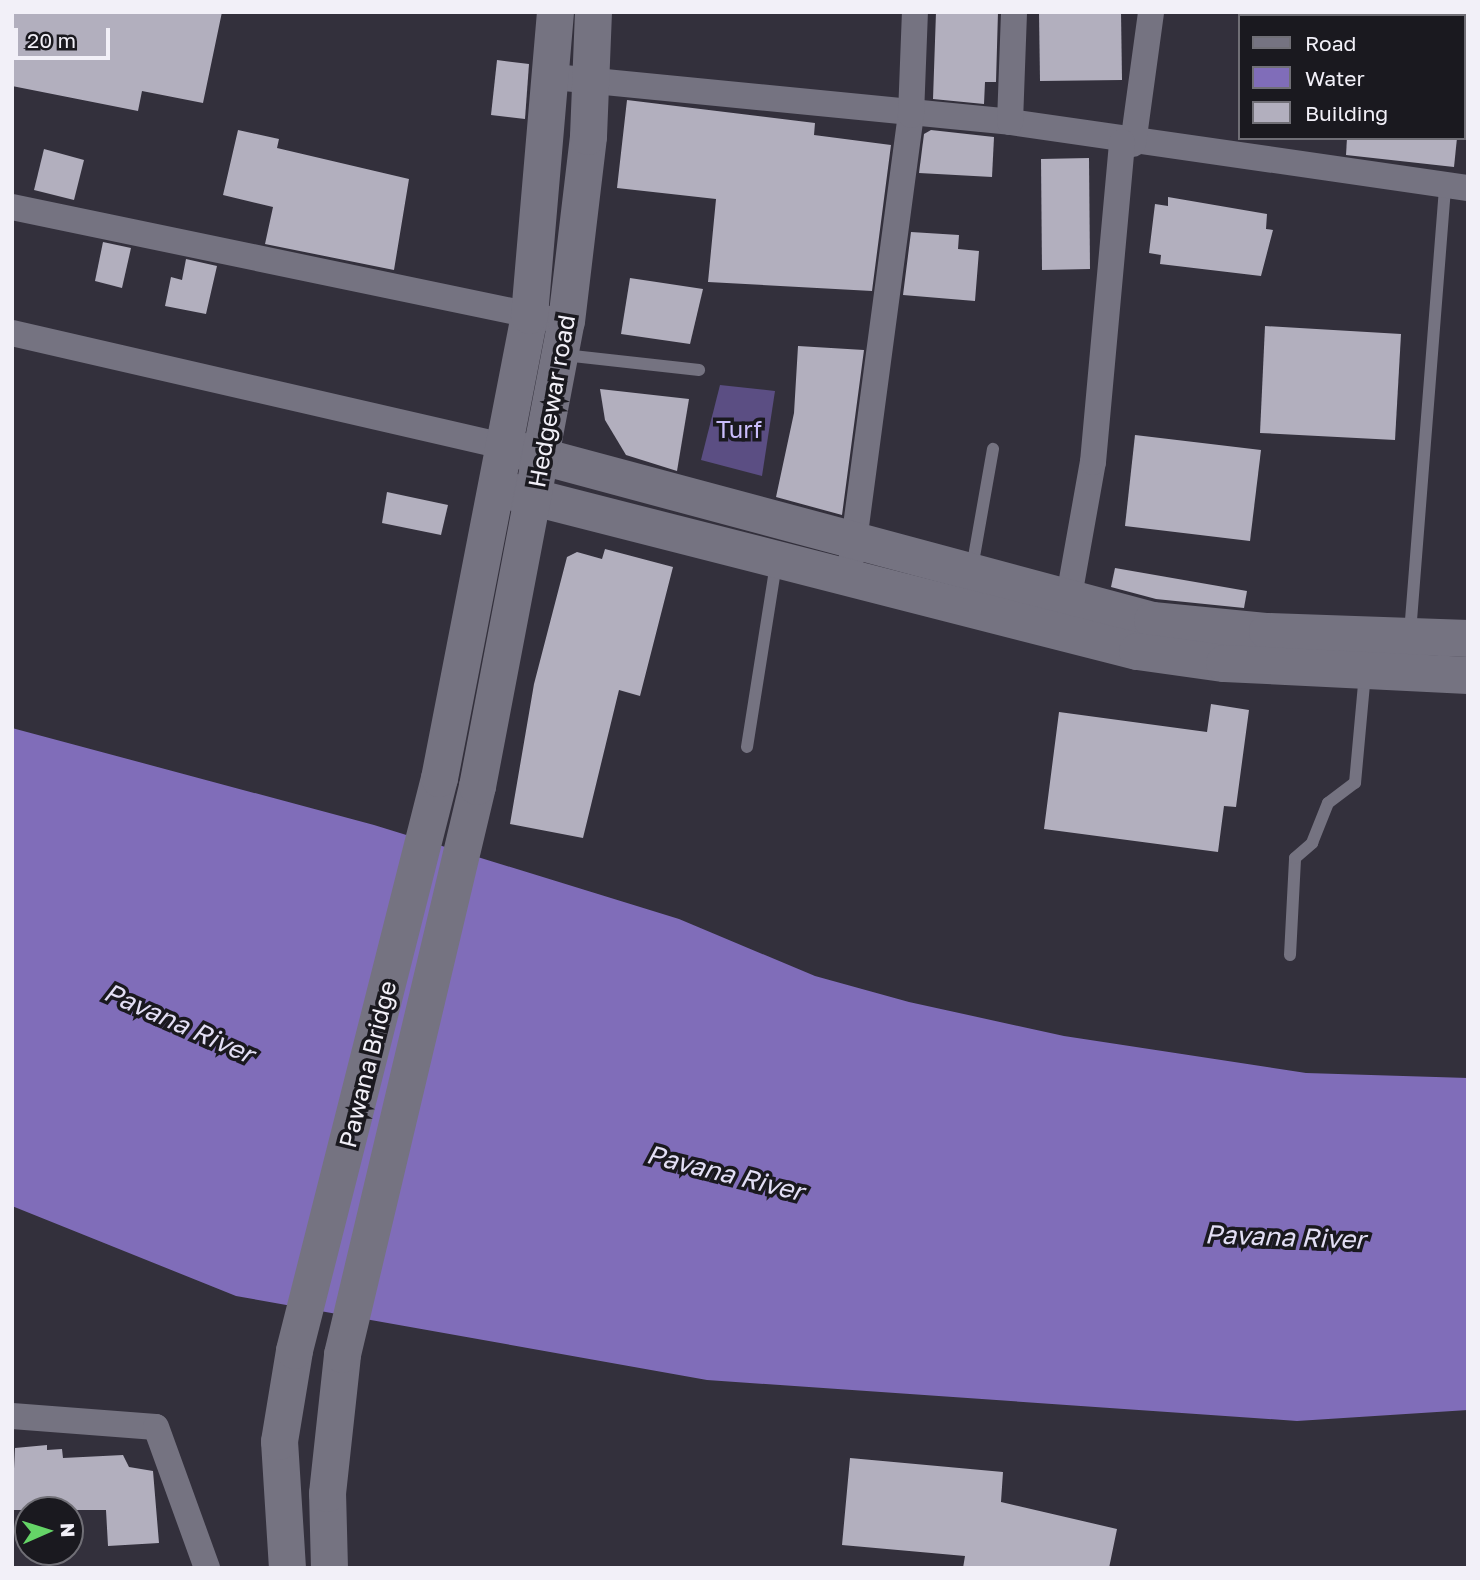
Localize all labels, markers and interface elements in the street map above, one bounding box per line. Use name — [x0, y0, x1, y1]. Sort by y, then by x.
scale bar — [18, 14, 114, 58]
legend — [1238, 14, 1466, 140]
text: 20 m — [27, 27, 76, 53]
text: Road — [1305, 30, 1356, 56]
text: Water — [1305, 65, 1365, 91]
text: Building — [1305, 100, 1388, 126]
street label: Hedgewar road — [522, 312, 580, 490]
park label: Turf — [716, 415, 762, 443]
water label: Pavana River — [99, 976, 259, 1070]
street label: Pawana Bridge — [332, 978, 402, 1150]
water label: Pavana River — [643, 1138, 807, 1208]
water label: Pavana River — [1204, 1219, 1366, 1255]
north arrow — [14, 1496, 84, 1566]
text: N — [57, 1522, 80, 1538]

